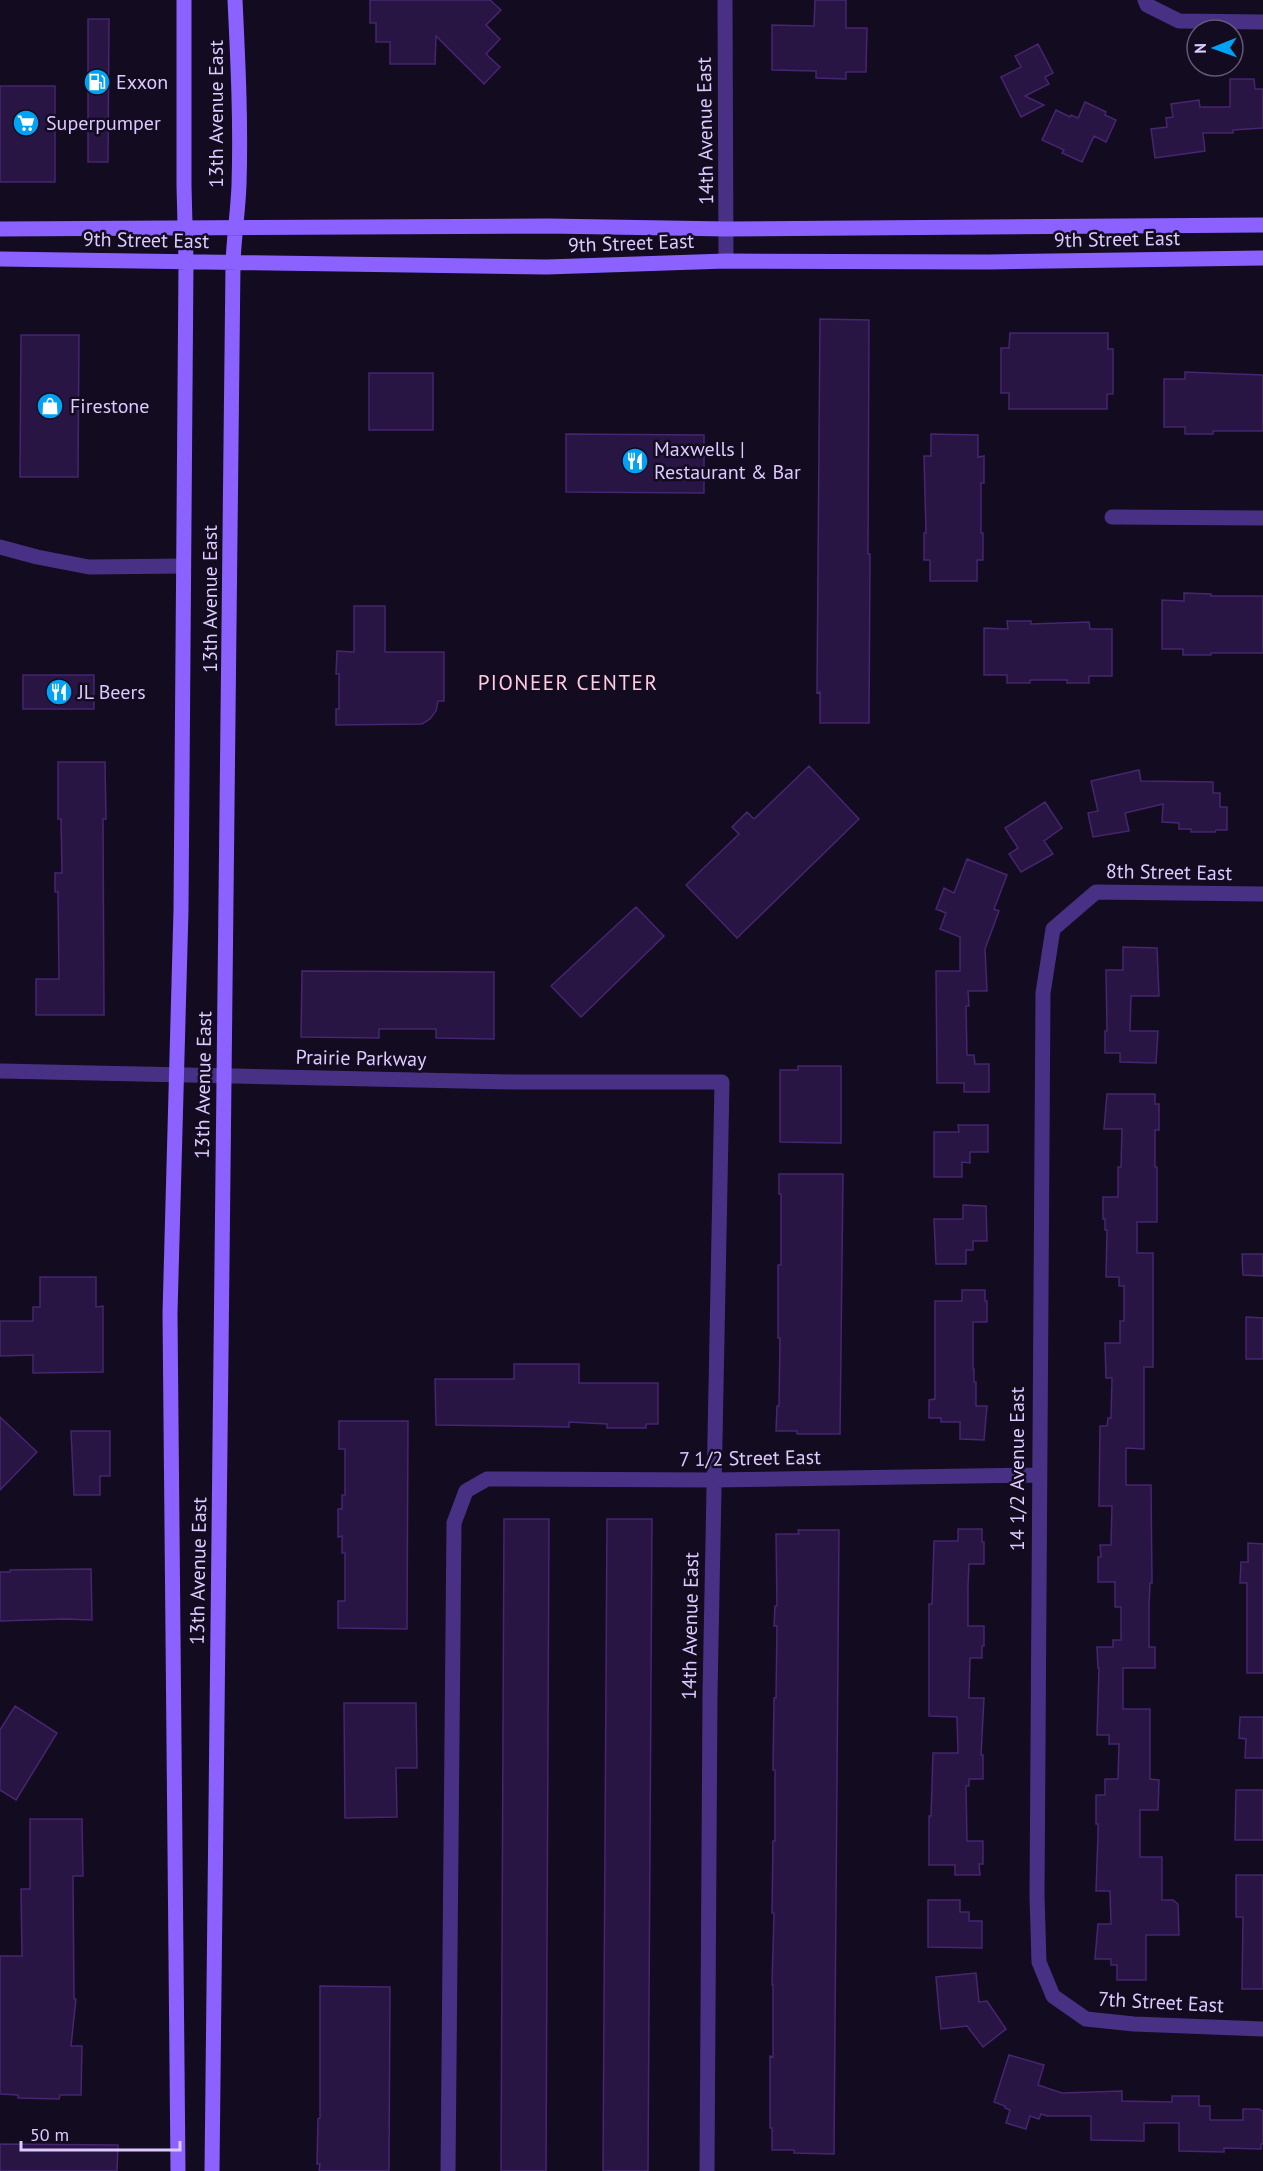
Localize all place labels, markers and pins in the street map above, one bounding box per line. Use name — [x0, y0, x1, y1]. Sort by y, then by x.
fuel station icon: Exxon — [82, 67, 112, 97]
place label: Exxon — [116, 69, 168, 95]
supermarket icon: Superpumper — [11, 108, 41, 138]
place label: Superpumper — [46, 110, 161, 136]
shop icon: Firestone — [35, 391, 65, 421]
place label: Firestone — [70, 393, 149, 419]
place label: Maxwells | Restaurant & Bar — [654, 436, 801, 485]
restaurant icon: Maxwells | Restaurant & Bar — [620, 446, 650, 476]
restaurant icon: JL Beers — [44, 677, 74, 707]
place label: JL Beers — [77, 679, 146, 705]

